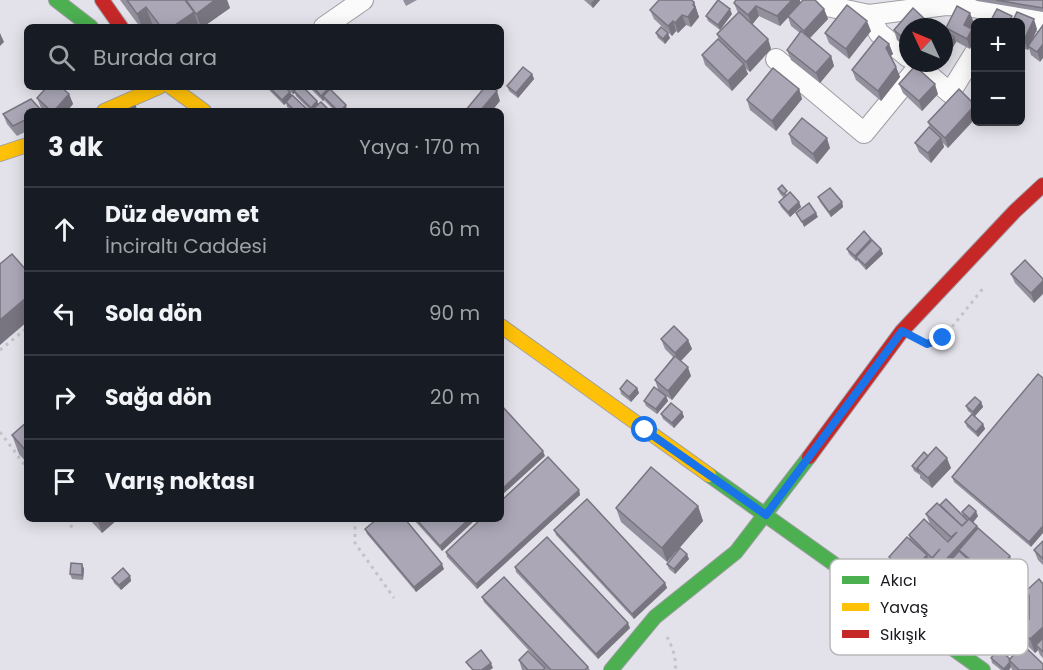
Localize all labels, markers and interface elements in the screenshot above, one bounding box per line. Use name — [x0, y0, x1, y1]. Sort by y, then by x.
north arrow — [899, 18, 953, 72]
map controls — [971, 18, 1025, 126]
button: + — [971, 18, 1025, 72]
search box — [24, 24, 504, 90]
icon: search — [45, 41, 78, 74]
text: Burada ara — [93, 42, 217, 73]
button: − — [971, 72, 1025, 126]
text: 3 dk — [48, 129, 103, 165]
text: Yaya · 170 m — [359, 133, 480, 161]
text: Düz devam et — [105, 199, 259, 230]
icon: ahead — [48, 213, 81, 246]
text: 60 m — [429, 215, 480, 243]
text: İnciraltı Caddesi — [105, 232, 267, 260]
icon: left — [48, 297, 81, 330]
text: Sola dön — [105, 298, 202, 329]
text: 90 m — [429, 299, 480, 327]
route end — [929, 324, 955, 350]
icon: right — [48, 381, 81, 414]
text: Sağa dön — [105, 382, 212, 413]
text: 20 m — [430, 383, 480, 411]
route start — [631, 416, 657, 442]
icon: arrive — [48, 465, 81, 498]
text: Varış noktası — [105, 466, 255, 497]
legend — [830, 559, 1028, 655]
text: Akıcı — [880, 569, 917, 592]
text: Yavaş — [880, 596, 928, 619]
text: Sıkışık — [880, 623, 927, 646]

